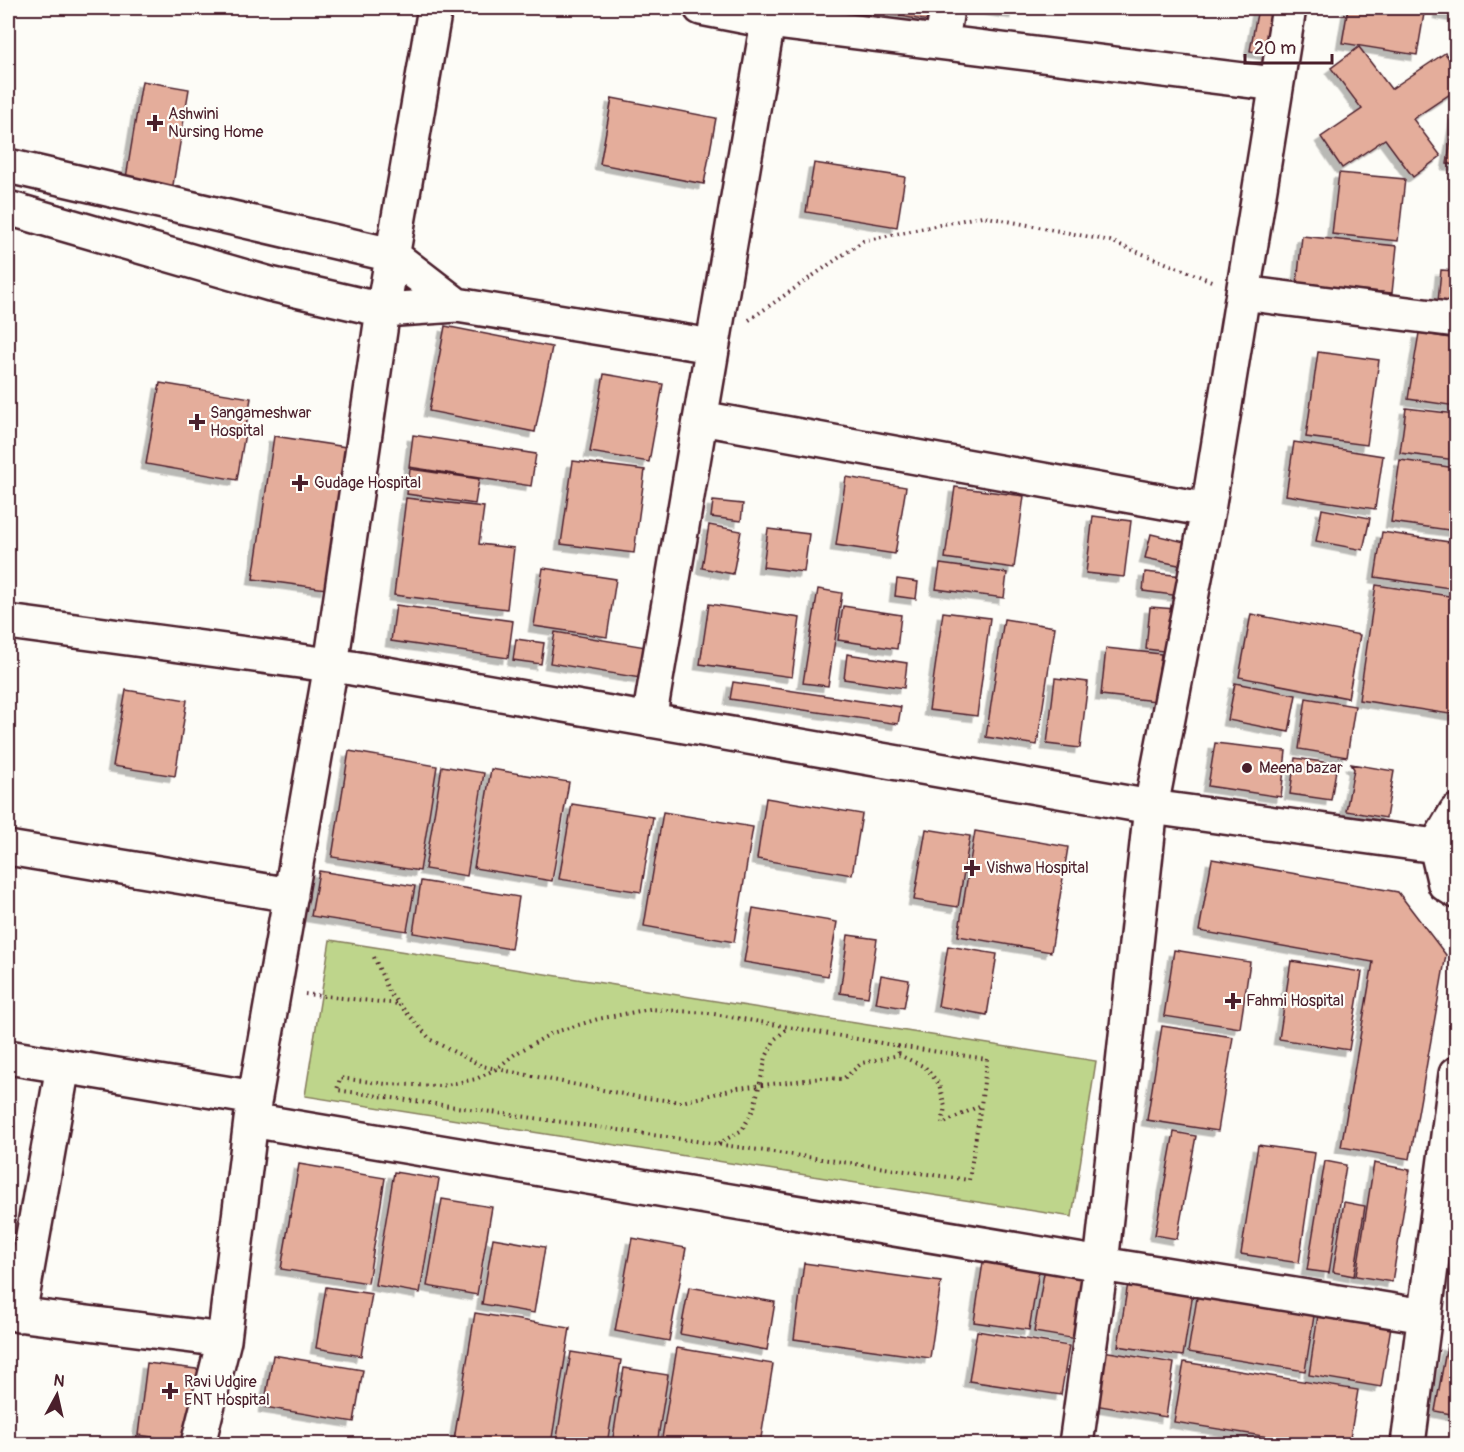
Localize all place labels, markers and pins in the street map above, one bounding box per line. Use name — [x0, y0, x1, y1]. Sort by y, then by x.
place label: Ashwini Nursing Home — [168, 104, 263, 142]
marker: Ashwini Nursing Home — [146, 114, 164, 132]
place label: Sangameshwar Hospital — [210, 403, 312, 441]
marker: Sangameshwar Hospital — [188, 413, 206, 431]
place label: Gudage Hospital — [314, 473, 421, 493]
marker: Gudage Hospital — [291, 474, 309, 492]
place label: Meena bazar — [1259, 758, 1343, 778]
marker: Meena bazar — [1240, 761, 1254, 775]
place label: Vishwa Hospital — [986, 858, 1089, 878]
marker: Vishwa Hospital — [963, 859, 981, 877]
place label: Fahmi Hospital — [1246, 991, 1344, 1011]
marker: Fahmi Hospital — [1224, 992, 1242, 1010]
place label: Ravi Udgire ENT Hospital — [184, 1372, 270, 1410]
marker: Ravi Udgire ENT Hospital — [161, 1382, 179, 1400]

